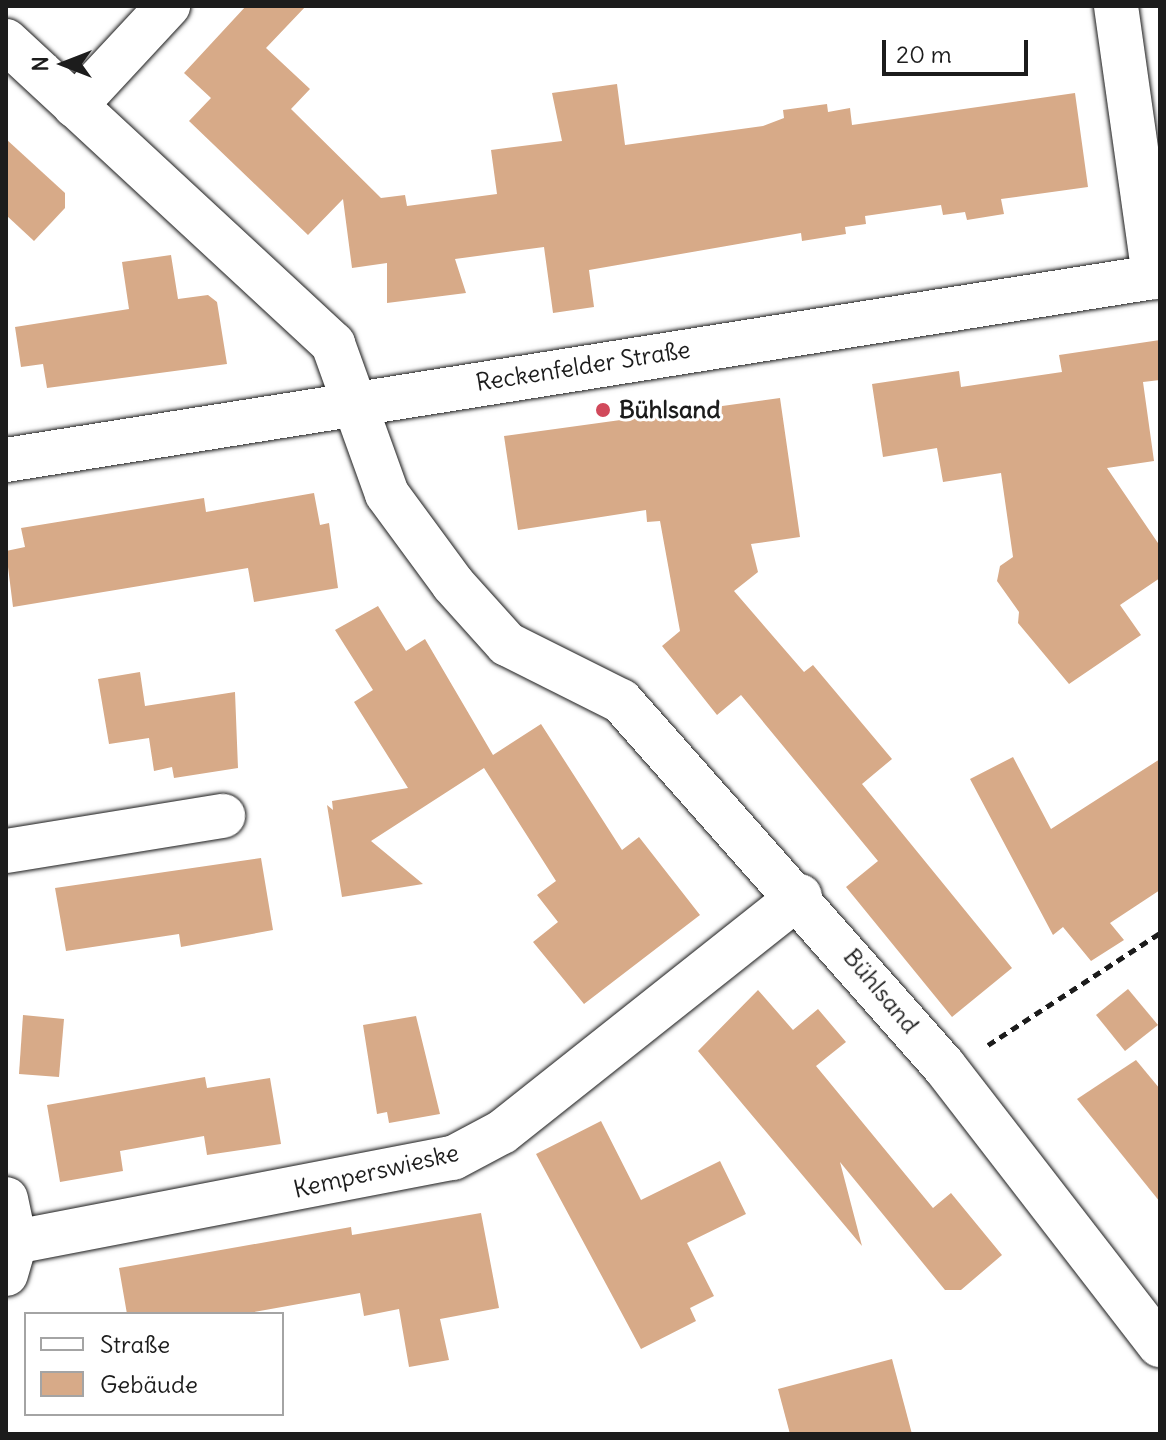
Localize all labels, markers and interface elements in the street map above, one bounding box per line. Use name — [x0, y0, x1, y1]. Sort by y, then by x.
north arrow — [24, 24, 104, 104]
scale bar — [886, 24, 1032, 74]
text: 20 m — [896, 39, 952, 69]
text: N — [26, 56, 54, 72]
street label: Reckenfelder Straße — [474, 335, 692, 397]
place label: Bühlsand — [619, 396, 721, 424]
marker: Bühlsand — [594, 401, 612, 419]
street label: Bühlsand — [837, 943, 925, 1039]
street label: Kemperswieske — [291, 1138, 461, 1204]
legend — [24, 1312, 284, 1416]
text: Straße — [100, 1329, 170, 1359]
text: Gebäude — [100, 1369, 198, 1399]

